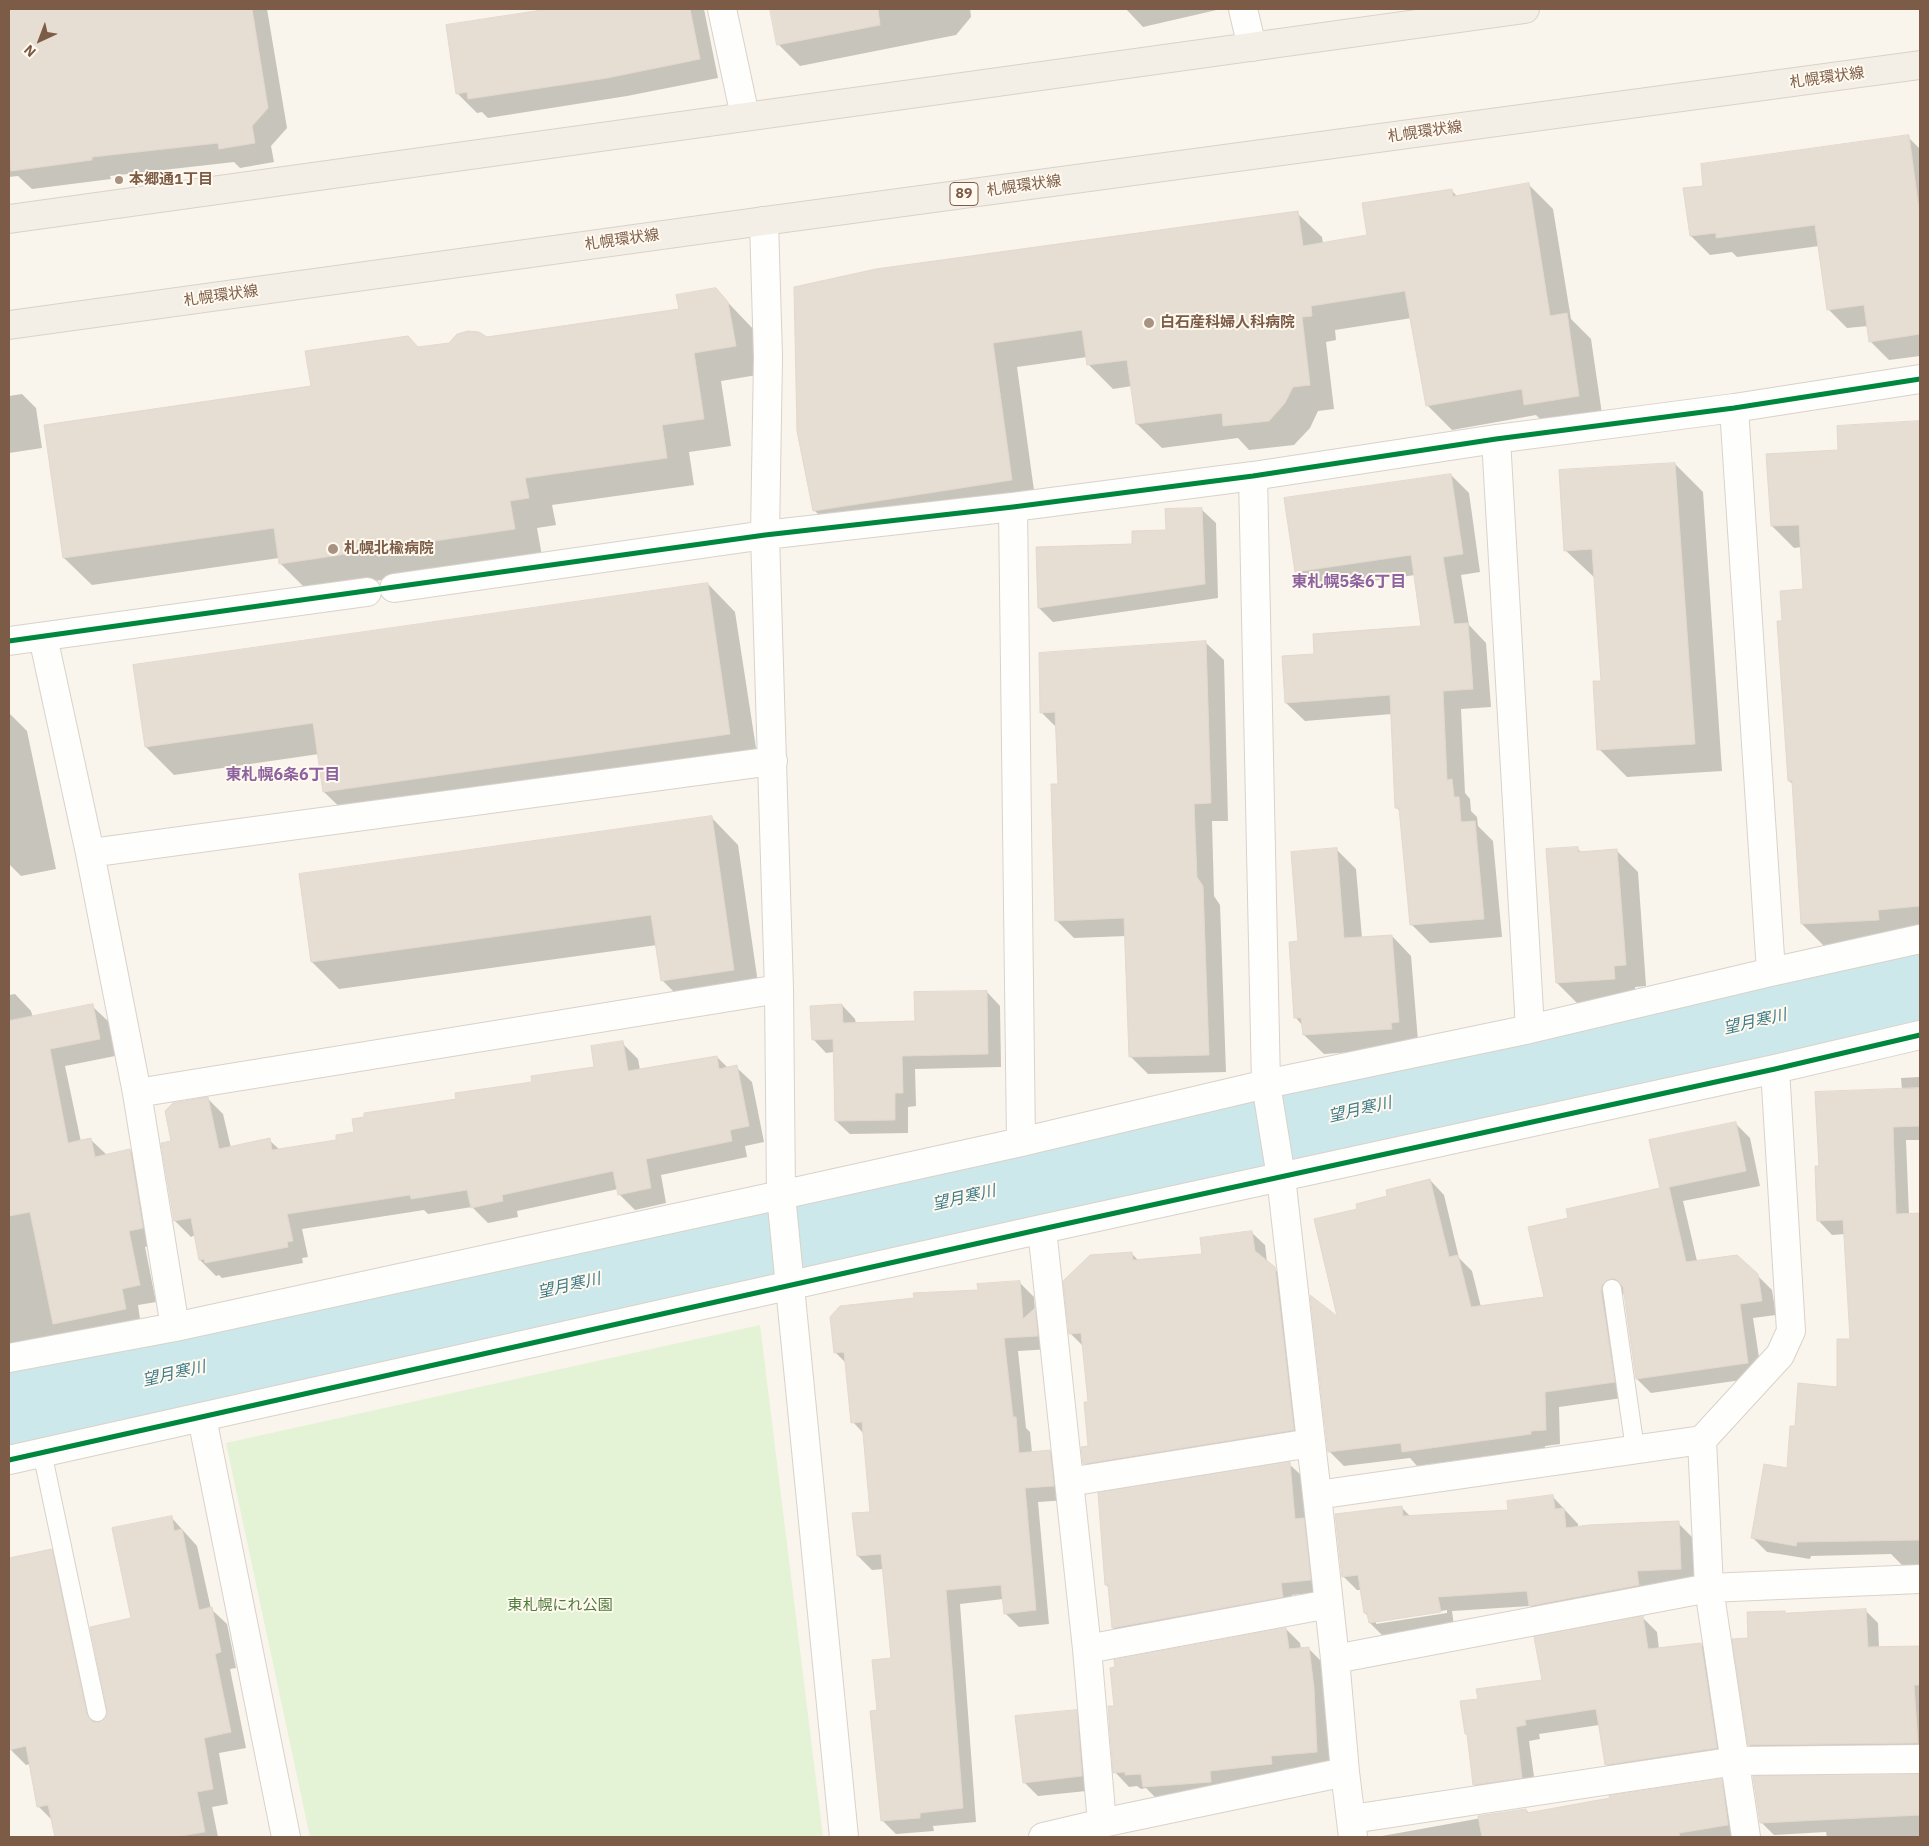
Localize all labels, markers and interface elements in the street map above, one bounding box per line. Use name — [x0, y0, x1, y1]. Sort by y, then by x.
north arrow — [15, 15, 65, 65]
text: N — [20, 41, 40, 61]
street label: 札幌環状線 — [1789, 64, 1865, 92]
street label: 札幌環状線 — [1387, 118, 1463, 146]
place label: 本郷通1丁目 — [129, 171, 213, 189]
street label: 札幌環状線 — [986, 172, 1062, 200]
marker: 本郷通1丁目 — [113, 174, 125, 186]
road number: 89 — [950, 182, 978, 205]
street label: 札幌環状線 — [584, 226, 660, 254]
street label: 札幌環状線 — [183, 282, 259, 310]
place label: 白石産科婦人科病院 — [1160, 314, 1295, 332]
marker: 白石産科婦人科病院 — [1142, 316, 1156, 330]
place label: 札幌北楡病院 — [344, 540, 434, 558]
marker: 札幌北楡病院 — [326, 542, 340, 556]
district label: 東札幌5条6丁目 — [1291, 572, 1407, 592]
district label: 東札幌6条6丁目 — [225, 765, 341, 785]
water label: 望月寒川 — [1722, 1005, 1788, 1039]
water label: 望月寒川 — [1327, 1093, 1393, 1127]
water label: 望月寒川 — [931, 1181, 997, 1215]
water label: 望月寒川 — [536, 1269, 602, 1303]
water label: 望月寒川 — [141, 1357, 207, 1391]
park label: 東札幌にれ公園 — [508, 1597, 612, 1615]

